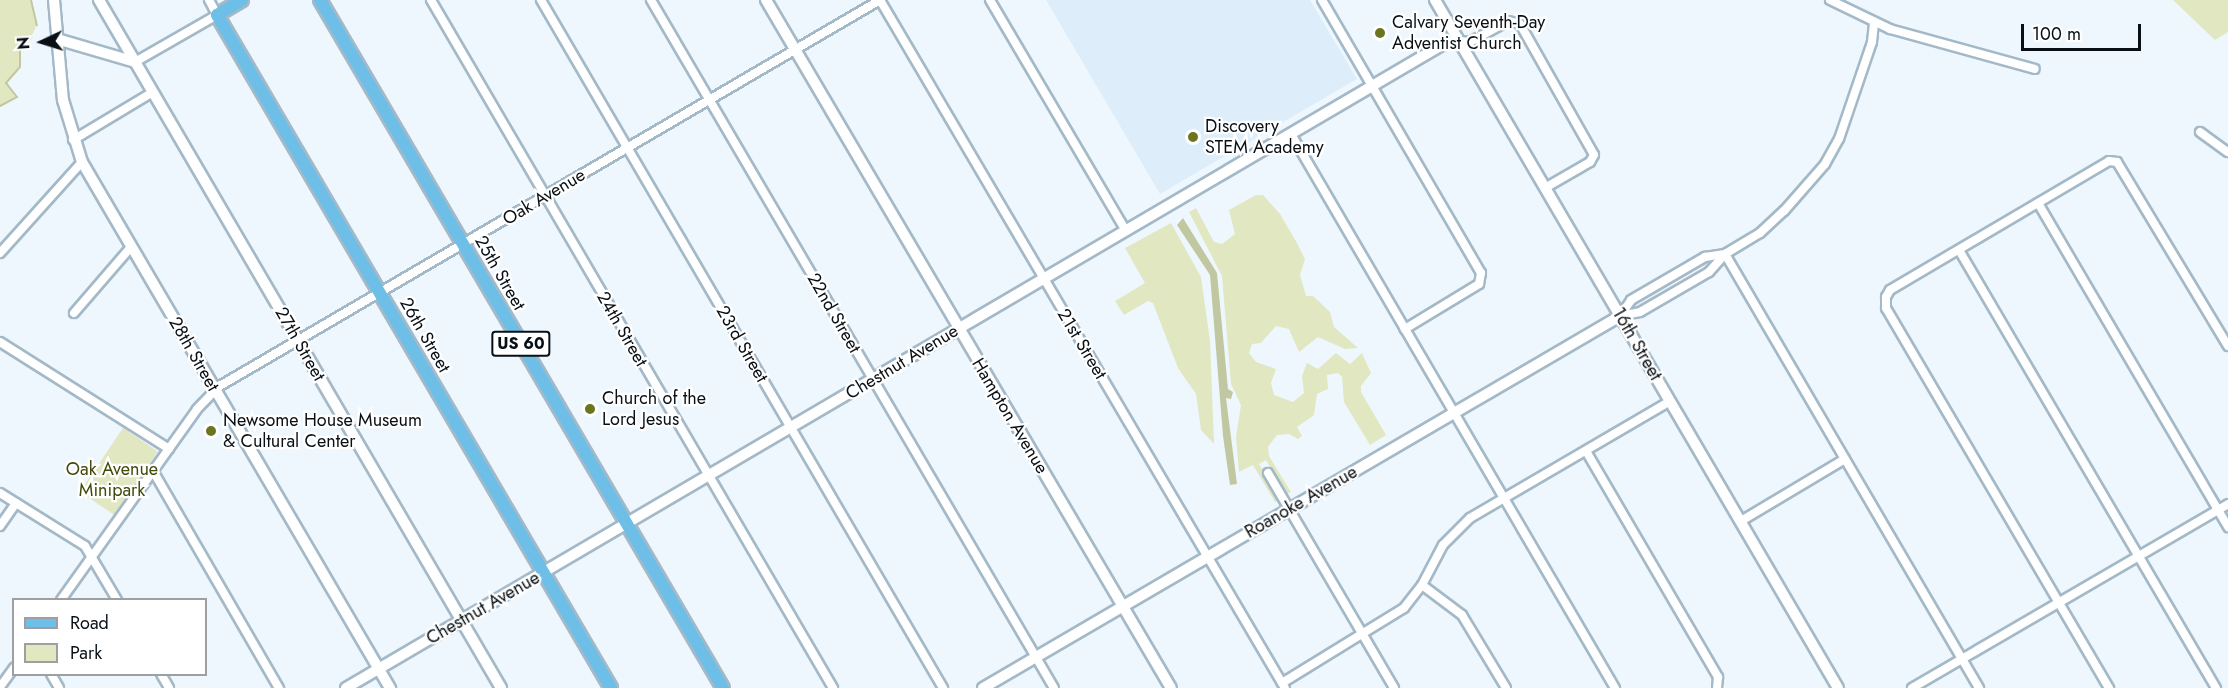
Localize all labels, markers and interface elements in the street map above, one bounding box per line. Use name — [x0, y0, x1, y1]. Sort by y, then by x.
north arrow — [12, 12, 72, 72]
place label: Calvary Seventh-Day Adventist Church — [1392, 12, 1545, 54]
scale bar — [2024, 12, 2144, 50]
text: 100 m — [2032, 21, 2081, 47]
marker: Calvary Seventh-Day Adventist Church — [1373, 26, 1387, 40]
text: N — [12, 36, 35, 50]
place label: Discovery STEM Academy — [1205, 116, 1324, 158]
marker: Discovery STEM Academy — [1186, 130, 1200, 144]
street label: Oak Avenue — [499, 164, 589, 230]
street label: 25th Street — [470, 232, 530, 314]
street label: 22nd Street — [803, 269, 865, 357]
street label: 24th Street — [592, 288, 652, 370]
street label: 26th Street — [395, 294, 455, 376]
street label: 23rd Street — [711, 302, 773, 386]
street label: 27th Street — [270, 303, 330, 385]
street label: 16th Street — [1608, 304, 1666, 384]
street label: 21st Street — [1053, 305, 1111, 383]
street label: 28th Street — [164, 313, 224, 395]
street label: Chestnut Avenue — [842, 320, 962, 404]
road number: US 60 — [491, 331, 551, 357]
street label: Hampton Avenue — [967, 354, 1053, 478]
place label: Church of the Lord Jesus — [602, 388, 706, 430]
marker: Church of the Lord Jesus — [583, 402, 597, 416]
place label: Newsome House Museum & Cultural Center — [223, 410, 422, 452]
marker: Newsome House Museum & Cultural Center — [204, 424, 218, 438]
park label: Oak Avenue Minipark — [66, 459, 158, 502]
street label: Roanoke Avenue — [1241, 461, 1361, 543]
street label: Chestnut Avenue — [422, 567, 544, 649]
legend — [12, 598, 207, 676]
text: Road — [70, 610, 109, 636]
text: Park — [70, 640, 102, 666]

